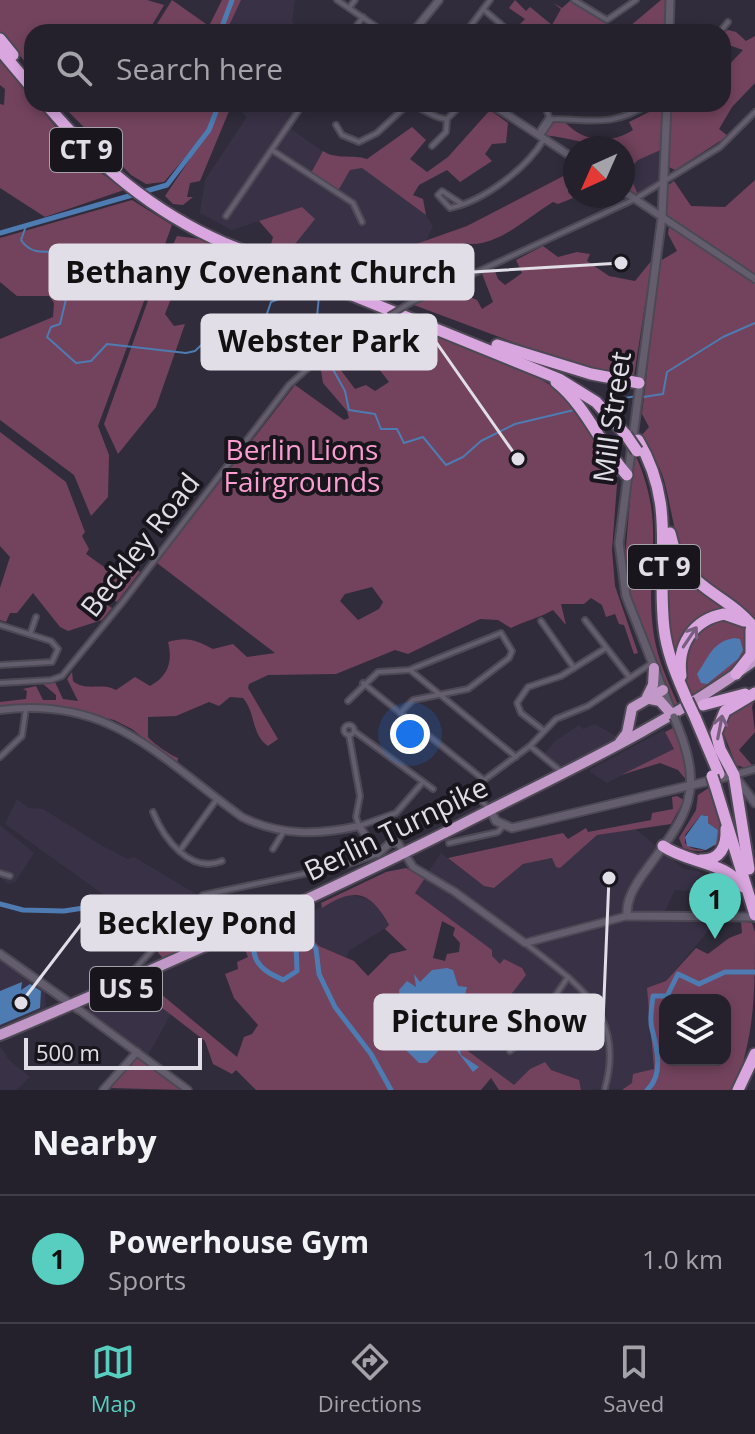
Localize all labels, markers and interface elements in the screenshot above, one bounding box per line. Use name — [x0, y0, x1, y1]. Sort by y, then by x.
search box — [24, 24, 731, 112]
icon: search — [52, 46, 96, 90]
text: Search here — [116, 48, 283, 89]
road number: CT 9 — [50, 128, 122, 172]
north arrow — [563, 136, 635, 208]
callout: Bethany Covenant Church — [50, 245, 473, 299]
text: Bethany Covenant Church — [65, 251, 457, 292]
callout: Webster Park — [202, 315, 436, 369]
text: Webster Park — [218, 320, 420, 361]
street label: Mill Street — [583, 349, 639, 485]
park label: Berlin Lions Fairgrounds — [224, 430, 380, 500]
street label: Beckley Road — [71, 465, 207, 624]
road number: CT 9 — [628, 545, 700, 589]
one-way arrow — [682, 627, 698, 649]
your location — [390, 714, 430, 754]
one-way arrow — [713, 715, 728, 740]
street label: Berlin Turnpike — [297, 767, 494, 889]
pin: 1 — [689, 873, 741, 939]
callout: Beckley Pond — [82, 896, 313, 950]
text: Beckley Pond — [97, 902, 297, 943]
road number: US 5 — [90, 967, 162, 1011]
map controls — [659, 994, 731, 1066]
button: layers — [659, 994, 731, 1066]
callout: Picture Show — [375, 995, 603, 1049]
text: Picture Show — [391, 1000, 587, 1041]
scale bar — [24, 1034, 202, 1070]
text: 500 m — [36, 1037, 100, 1067]
text: Nearby — [32, 1119, 157, 1165]
text: Powerhouse Gym — [108, 1221, 369, 1262]
text: 1 — [51, 1241, 65, 1277]
text: 1.0 km — [642, 1241, 723, 1277]
text: Sports — [108, 1262, 186, 1298]
tab: Map — [91, 1340, 136, 1418]
tab: Directions — [318, 1340, 422, 1418]
tab: Saved — [603, 1340, 664, 1418]

